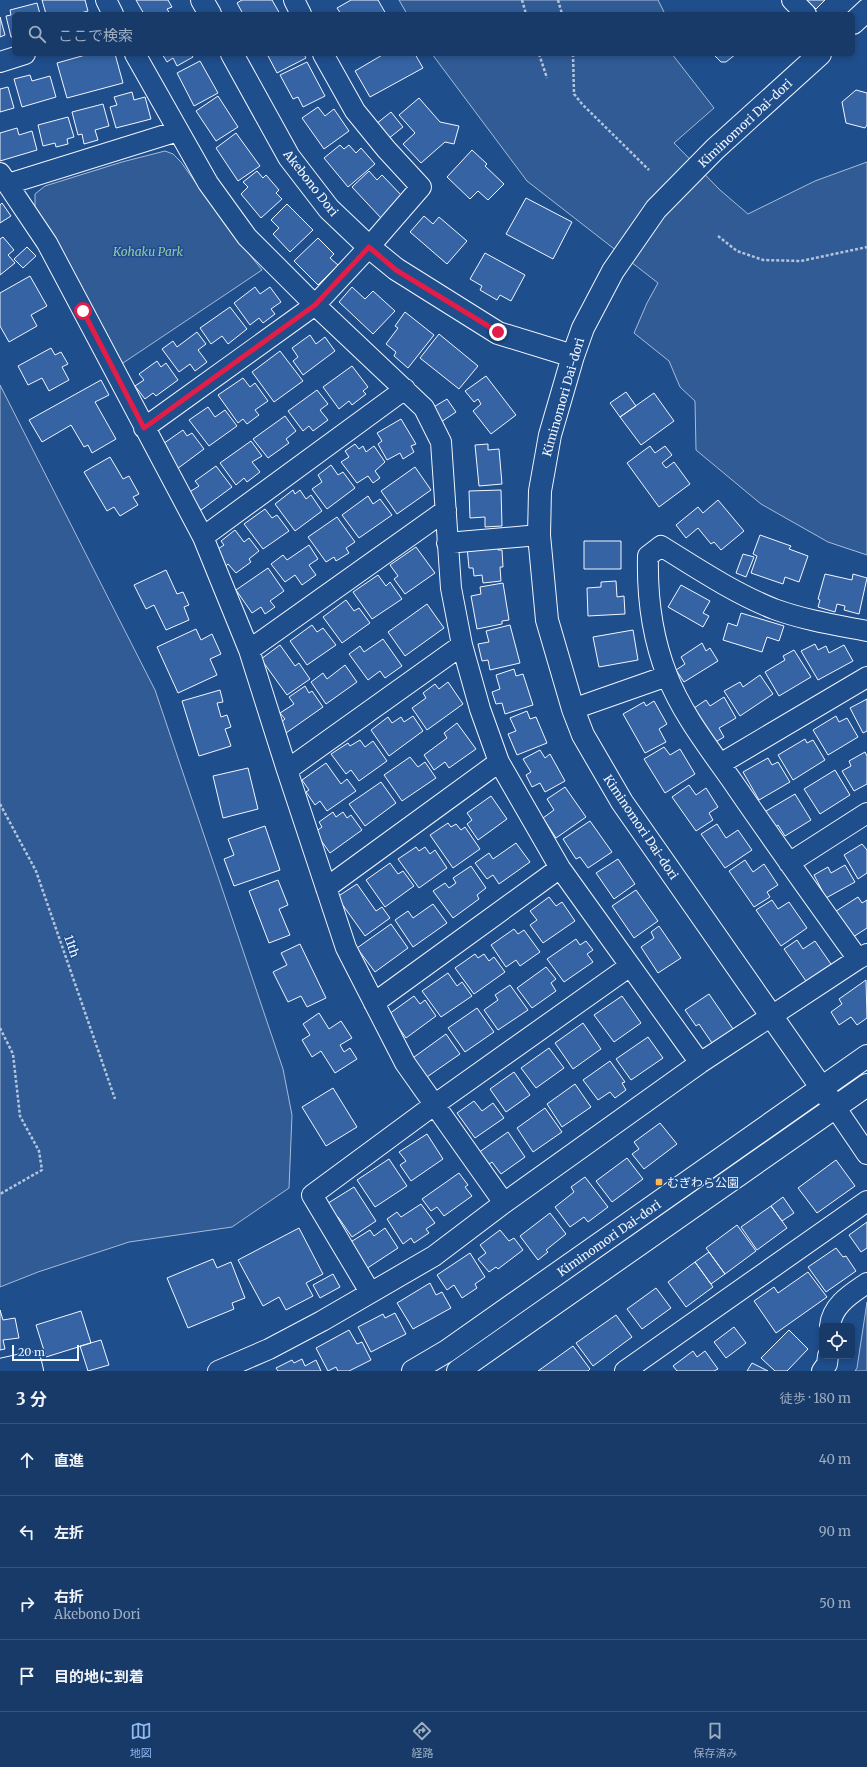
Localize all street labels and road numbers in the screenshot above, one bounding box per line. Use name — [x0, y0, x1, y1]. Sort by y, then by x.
street label: Kiminomori Dai-dori — [695, 76, 795, 170]
street label: Akebono Dori — [280, 146, 342, 219]
street label: Kiminomori Dai-dori — [539, 336, 587, 458]
street label: Kiminomori Dai-dori — [600, 772, 682, 882]
street label: 11th — [61, 933, 83, 959]
street label: Kiminomori Dai-dori — [554, 1197, 664, 1279]

